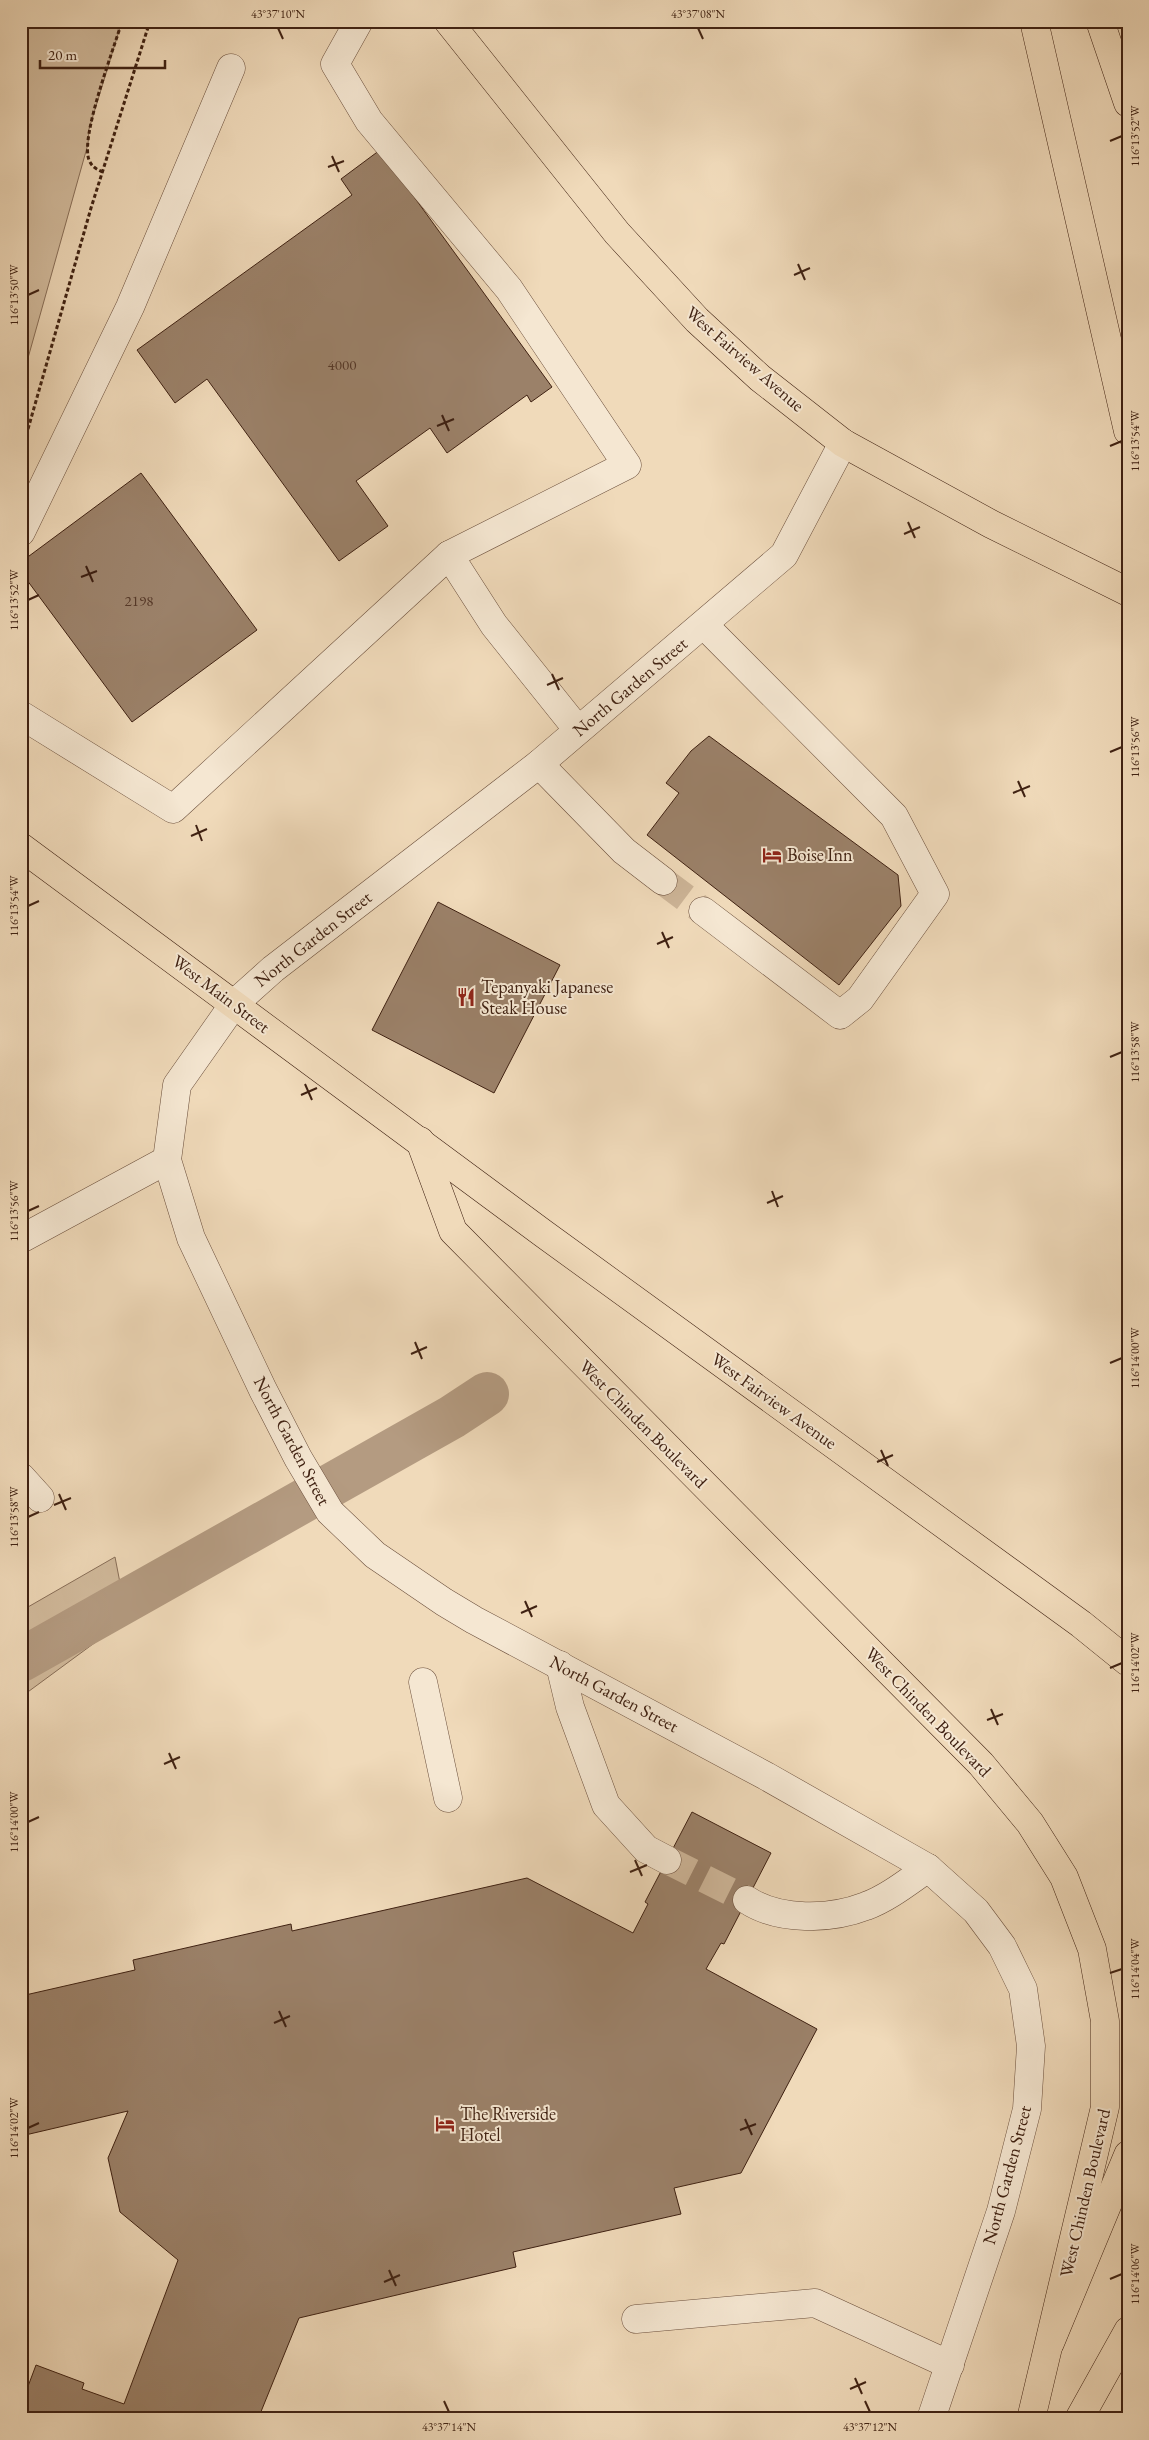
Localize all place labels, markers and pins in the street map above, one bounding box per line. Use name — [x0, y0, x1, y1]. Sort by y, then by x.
place label: Boise Inn — [787, 843, 853, 866]
hotel icon: Boise Inn — [761, 844, 783, 866]
place label: Tepanyaki Japanese Steak House — [481, 975, 613, 1019]
restaurant icon: Tepanyaki Japanese Steak House — [455, 986, 477, 1008]
place label: The Riverside Hotel — [460, 2102, 556, 2146]
hotel icon: The Riverside Hotel — [434, 2113, 456, 2135]

